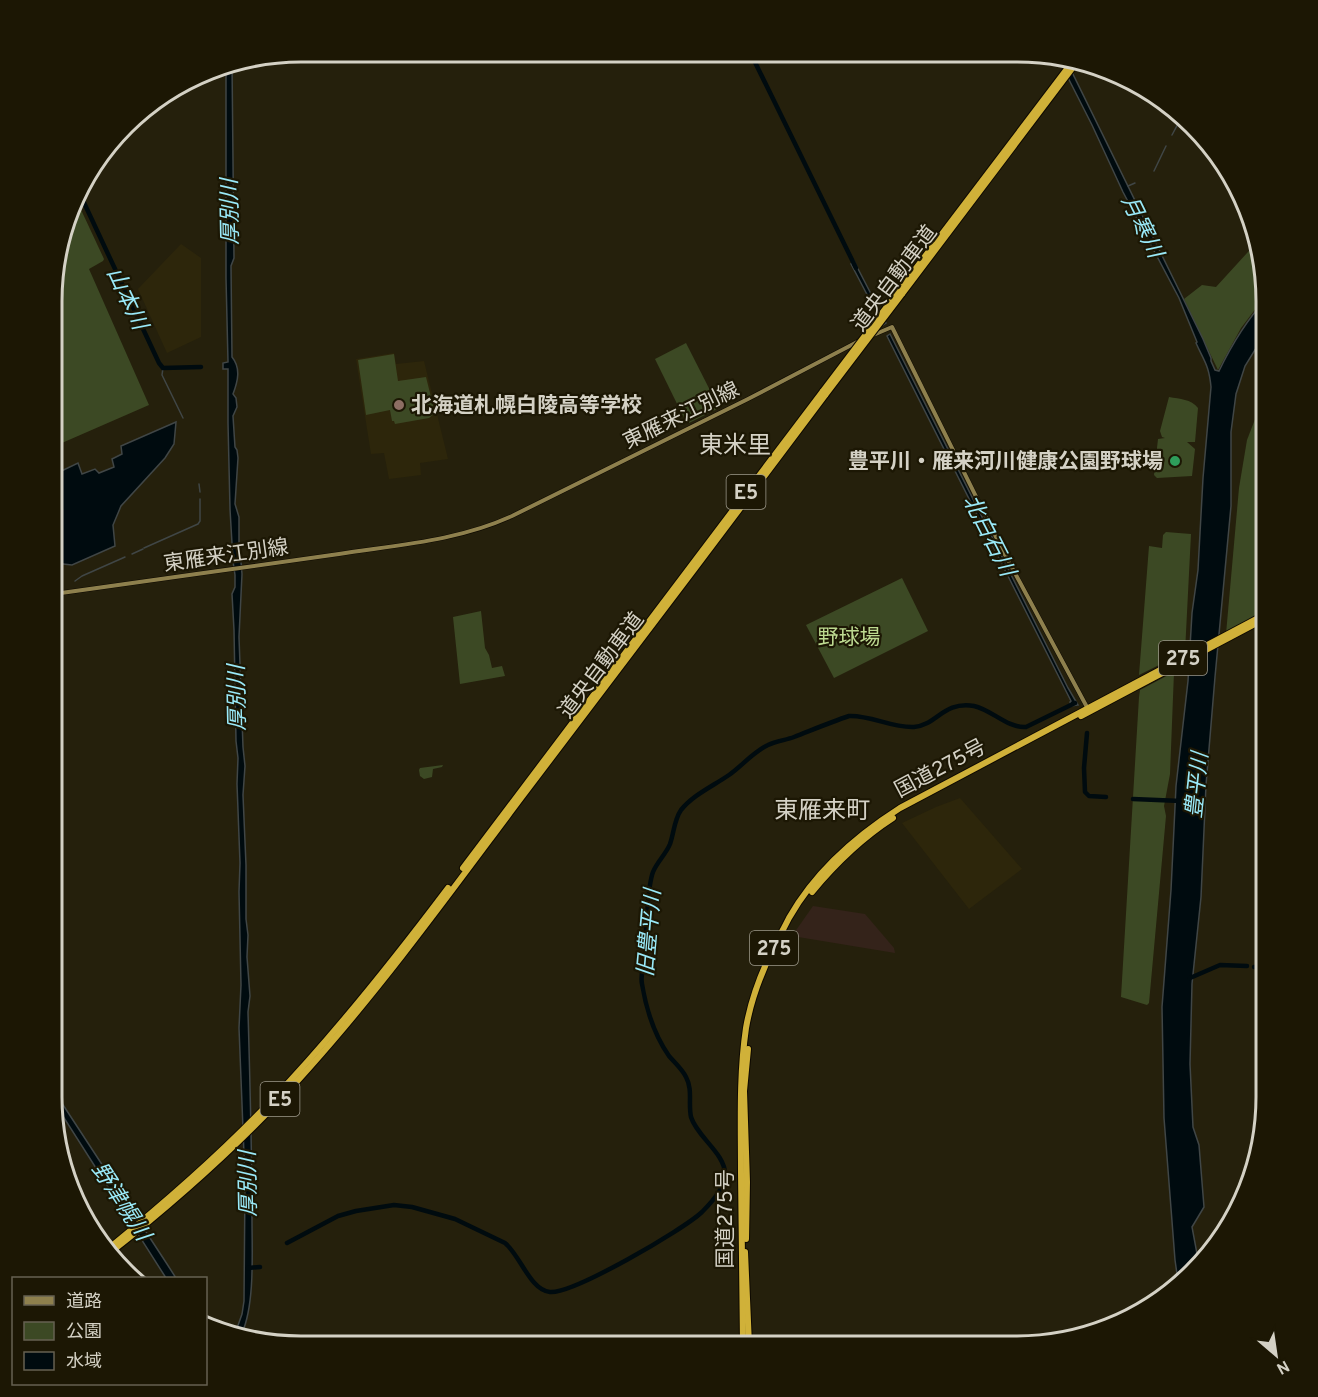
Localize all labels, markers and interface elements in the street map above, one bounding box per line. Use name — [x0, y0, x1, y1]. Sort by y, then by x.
water label: 厚別川 — [217, 177, 246, 245]
water label: 月寒川 — [1114, 192, 1168, 264]
street label: 道央自動車道 — [847, 220, 944, 337]
water label: 山本川 — [100, 263, 153, 336]
street label: 東雁来江別線 — [619, 377, 744, 456]
place label: 北海道札幌白陵高等学校 — [411, 393, 642, 420]
marker: 北海道札幌白陵高等学校 — [392, 398, 406, 412]
district label: 東米里 — [699, 432, 771, 462]
place label: 豊平川・雁来河川健康公園野球場 — [848, 449, 1163, 476]
marker: 豊平川・雁来河川健康公園野球場 — [1168, 454, 1182, 468]
road number: E5 — [726, 475, 766, 509]
water label: 北白石川 — [956, 491, 1021, 583]
street label: 東雁来江別線 — [162, 534, 290, 579]
street label: 道央自動車道 — [554, 607, 651, 724]
park label: 野球場 — [818, 625, 881, 652]
road number: 275 — [1159, 641, 1207, 675]
water label: 厚別川 — [224, 663, 253, 731]
street label: 国道275号 — [890, 734, 991, 805]
water label: 豊平川 — [1182, 749, 1216, 819]
district label: 東雁来町 — [774, 797, 870, 827]
water label: 旧豊平川 — [633, 886, 668, 978]
road number: 275 — [750, 931, 798, 965]
road number: E5 — [260, 1082, 300, 1116]
water label: 厚別川 — [235, 1149, 264, 1217]
water label: 野津幌川 — [85, 1158, 156, 1248]
street label: 国道275号 — [713, 1169, 740, 1269]
legend — [12, 1277, 207, 1385]
text: 道路 — [66, 1291, 102, 1314]
text: 公園 — [66, 1321, 102, 1344]
north arrow — [1246, 1325, 1306, 1385]
text: 水域 — [66, 1351, 102, 1374]
text: N — [1272, 1355, 1292, 1378]

